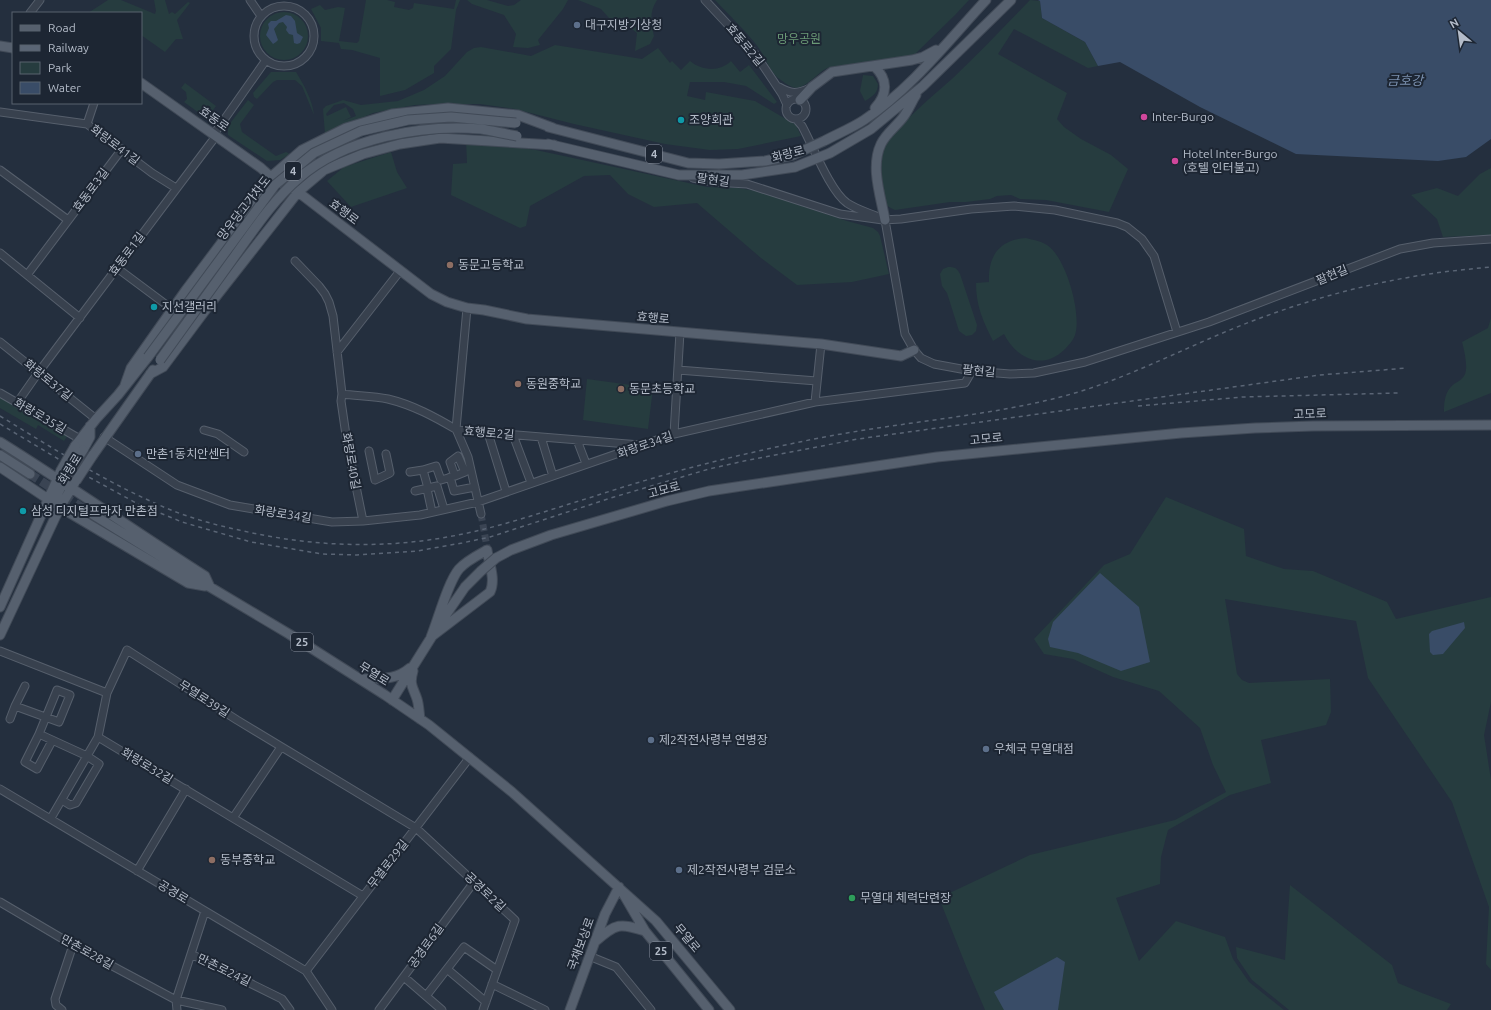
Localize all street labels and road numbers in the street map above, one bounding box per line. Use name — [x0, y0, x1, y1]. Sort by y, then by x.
street label: 효동로2길 — [724, 21, 767, 68]
street label: 효동로 — [197, 104, 232, 133]
street label: 화랑로41길 — [88, 122, 142, 167]
street label: 화랑로 — [770, 143, 806, 164]
road number: 4 — [646, 145, 662, 163]
road number: 4 — [285, 162, 301, 180]
street label: 효동로3길 — [70, 165, 111, 214]
street label: 팔현길 — [696, 171, 730, 188]
street label: 망우당고가차도 — [215, 173, 273, 242]
street label: 효행로 — [327, 196, 361, 227]
street label: 효동로1길 — [106, 229, 147, 278]
street label: 팔현길 — [1314, 262, 1350, 287]
street label: 효행로 — [636, 310, 670, 325]
street label: 화랑로37길 — [22, 356, 75, 403]
street label: 팔현길 — [962, 362, 996, 379]
street label: 화랑로35길 — [12, 396, 68, 436]
street label: 고모로 — [1293, 406, 1327, 421]
street label: 효행로2길 — [463, 424, 515, 441]
street label: 화랑로34길 — [615, 429, 674, 460]
street label: 고모로 — [969, 430, 1003, 447]
street label: 화랑로40길 — [340, 431, 363, 490]
street label: 화랑로 — [55, 451, 84, 486]
street label: 고모로 — [646, 479, 682, 500]
street label: 화랑로34길 — [254, 503, 313, 524]
road number: 25 — [291, 633, 313, 651]
street label: 무열로 — [357, 659, 392, 688]
street label: 무열로39길 — [177, 677, 232, 720]
street label: 화랑로32길 — [119, 745, 175, 786]
street label: 무열로29길 — [365, 837, 410, 890]
street label: 공경로2길 — [462, 870, 508, 914]
street label: 공경로 — [156, 877, 191, 906]
street label: 국채보상로 — [565, 916, 596, 972]
street label: 공경로6길 — [405, 921, 446, 970]
street label: 무열로 — [672, 921, 703, 955]
street label: 만촌로28길 — [59, 932, 116, 971]
road number: 25 — [650, 942, 672, 960]
street label: 만촌로24길 — [195, 951, 253, 988]

